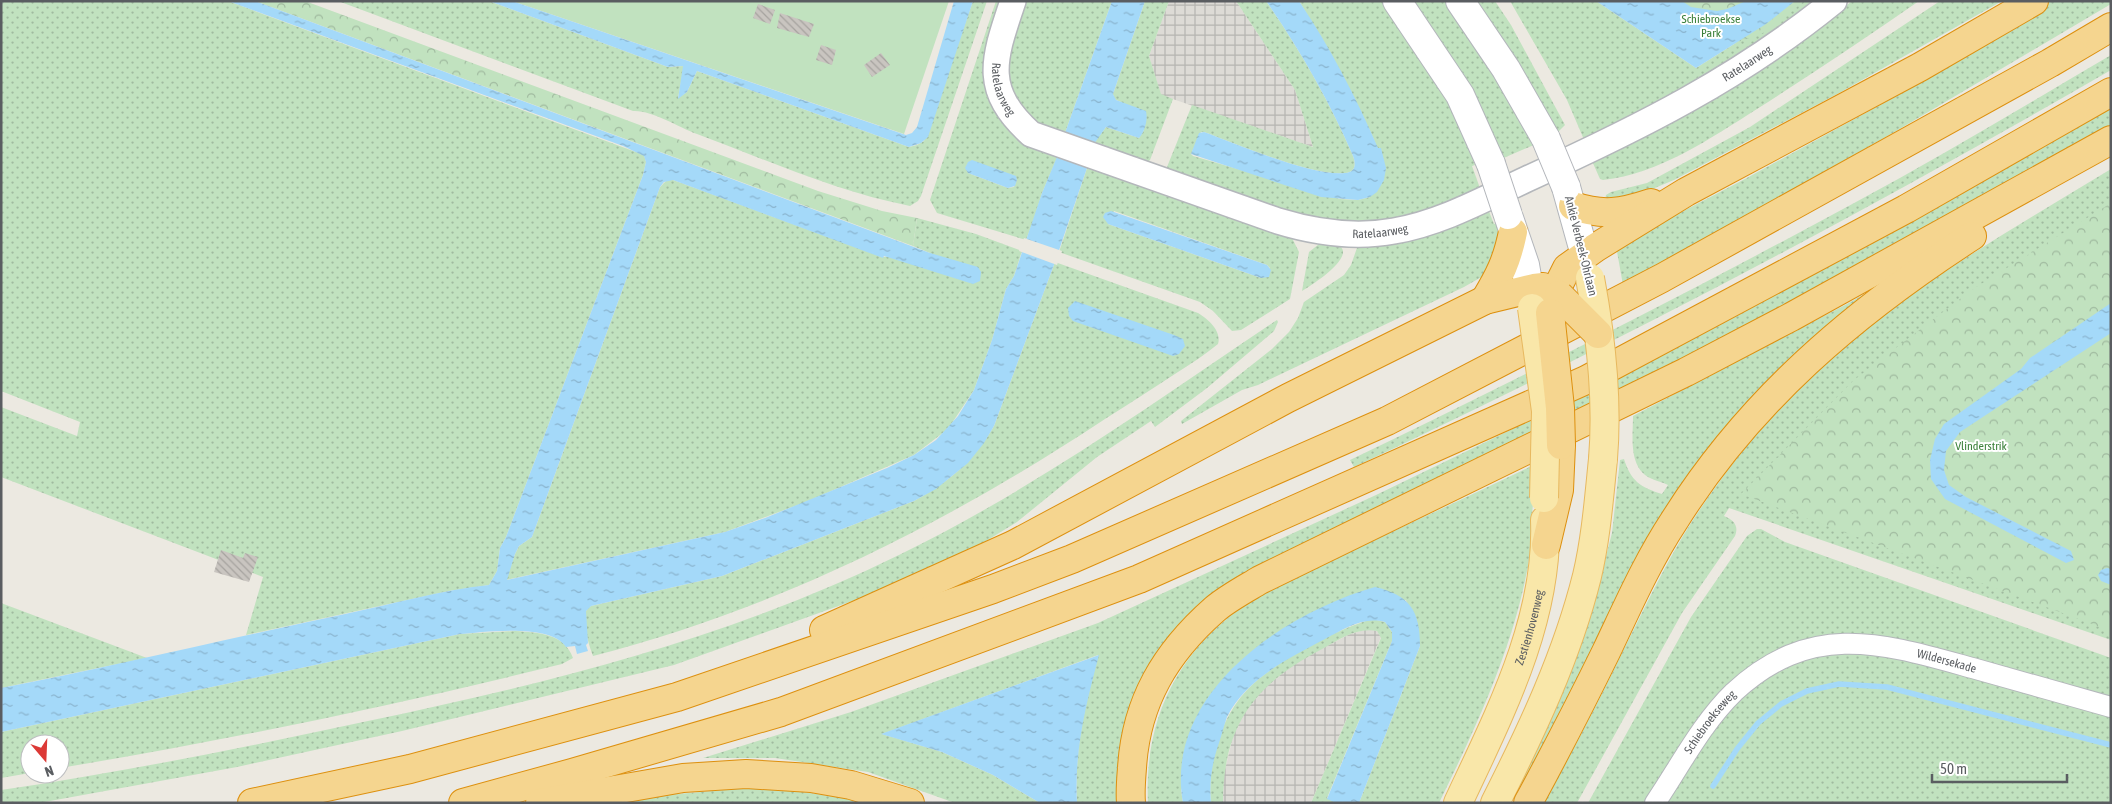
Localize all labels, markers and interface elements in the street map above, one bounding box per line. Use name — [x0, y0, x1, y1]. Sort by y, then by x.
park label: Schiebroekse Park — [1682, 12, 1740, 40]
street label: Ratelaarweg — [1720, 42, 1775, 85]
street label: Ratelaarweg — [989, 62, 1019, 120]
street label: Ankie Verbeek-Ohrlaan — [1562, 195, 1600, 297]
street label: Ratelaarweg — [1352, 221, 1410, 241]
park label: Vlinderstrik — [1955, 439, 2008, 453]
street label: Zestienhovenweg — [1512, 588, 1547, 667]
street label: Wildersekade — [1915, 646, 1978, 676]
street label: Schiebroekseweg — [1681, 687, 1739, 756]
north arrow — [20, 734, 70, 784]
scale bar — [1932, 752, 2067, 784]
text: 50 m — [1940, 760, 1967, 777]
text: N — [43, 762, 56, 780]

